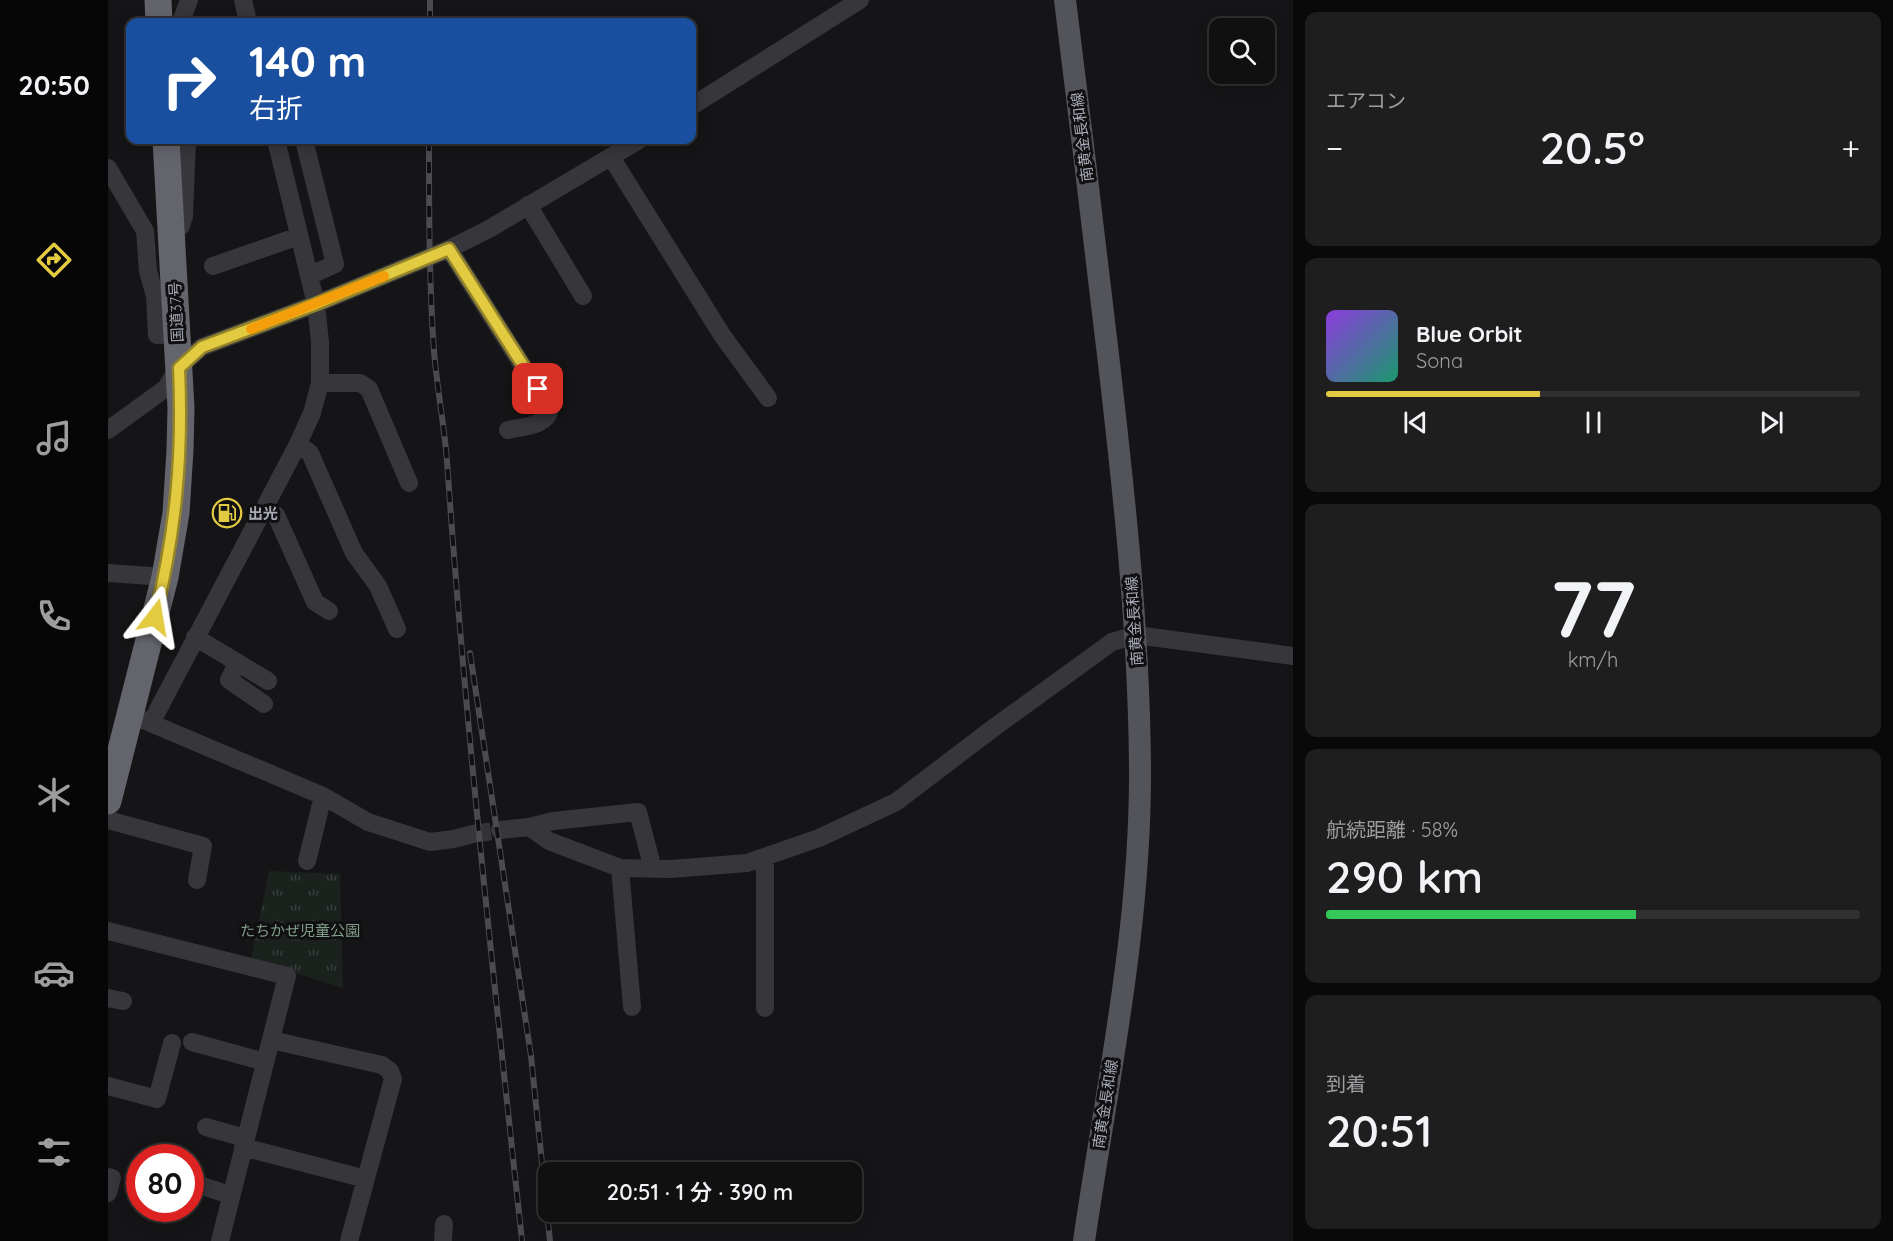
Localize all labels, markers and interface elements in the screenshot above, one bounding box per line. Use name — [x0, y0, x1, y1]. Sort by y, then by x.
map controls — [1209, 18, 1275, 84]
button: search — [1209, 18, 1275, 84]
text: 140 m — [249, 35, 366, 88]
icon: right — [150, 42, 228, 120]
text: 20:50 — [18, 68, 90, 102]
text: エアコン — [1326, 88, 1406, 113]
text: 右折 — [249, 91, 303, 125]
street label: 南黄金長和線 — [1067, 91, 1097, 183]
text: 20.5° — [1540, 119, 1645, 175]
text: − — [1326, 127, 1343, 168]
text: + — [1841, 127, 1860, 168]
icon: directions — [33, 239, 75, 281]
street label: 国道37号 — [165, 281, 187, 343]
text: Blue Orbit — [1416, 320, 1522, 348]
text: Sona — [1416, 348, 1463, 373]
pin — [512, 363, 563, 414]
icon: arrive — [521, 372, 554, 405]
icon: previous — [1399, 406, 1432, 439]
icon: pause — [1577, 406, 1610, 439]
icon: next — [1755, 406, 1788, 439]
icon: music — [33, 417, 75, 459]
fuel station icon: 出光 — [211, 497, 243, 529]
place label: 出光 — [248, 504, 278, 523]
text: 77 — [1550, 559, 1636, 657]
street label: 南黄金長和線 — [1121, 575, 1147, 667]
position arrow — [123, 585, 187, 649]
icon: phone — [33, 595, 75, 637]
text: km/h — [1568, 647, 1618, 672]
icon: climate — [33, 774, 75, 816]
text: 航続距離 · 58% — [1326, 817, 1458, 842]
text: 290 km — [1326, 848, 1483, 904]
park label: たちかぜ児童公園 — [240, 921, 360, 940]
icon: car — [33, 952, 75, 994]
street label: 南黄金長和線 — [1089, 1058, 1121, 1150]
text: 到着 — [1326, 1071, 1366, 1096]
text: 20:51 — [1326, 1102, 1432, 1158]
icon: filters — [33, 1131, 75, 1173]
speed limit sign: 80 — [126, 1144, 204, 1222]
text: 20:51 · 1 分 · 390 m — [607, 1178, 793, 1206]

